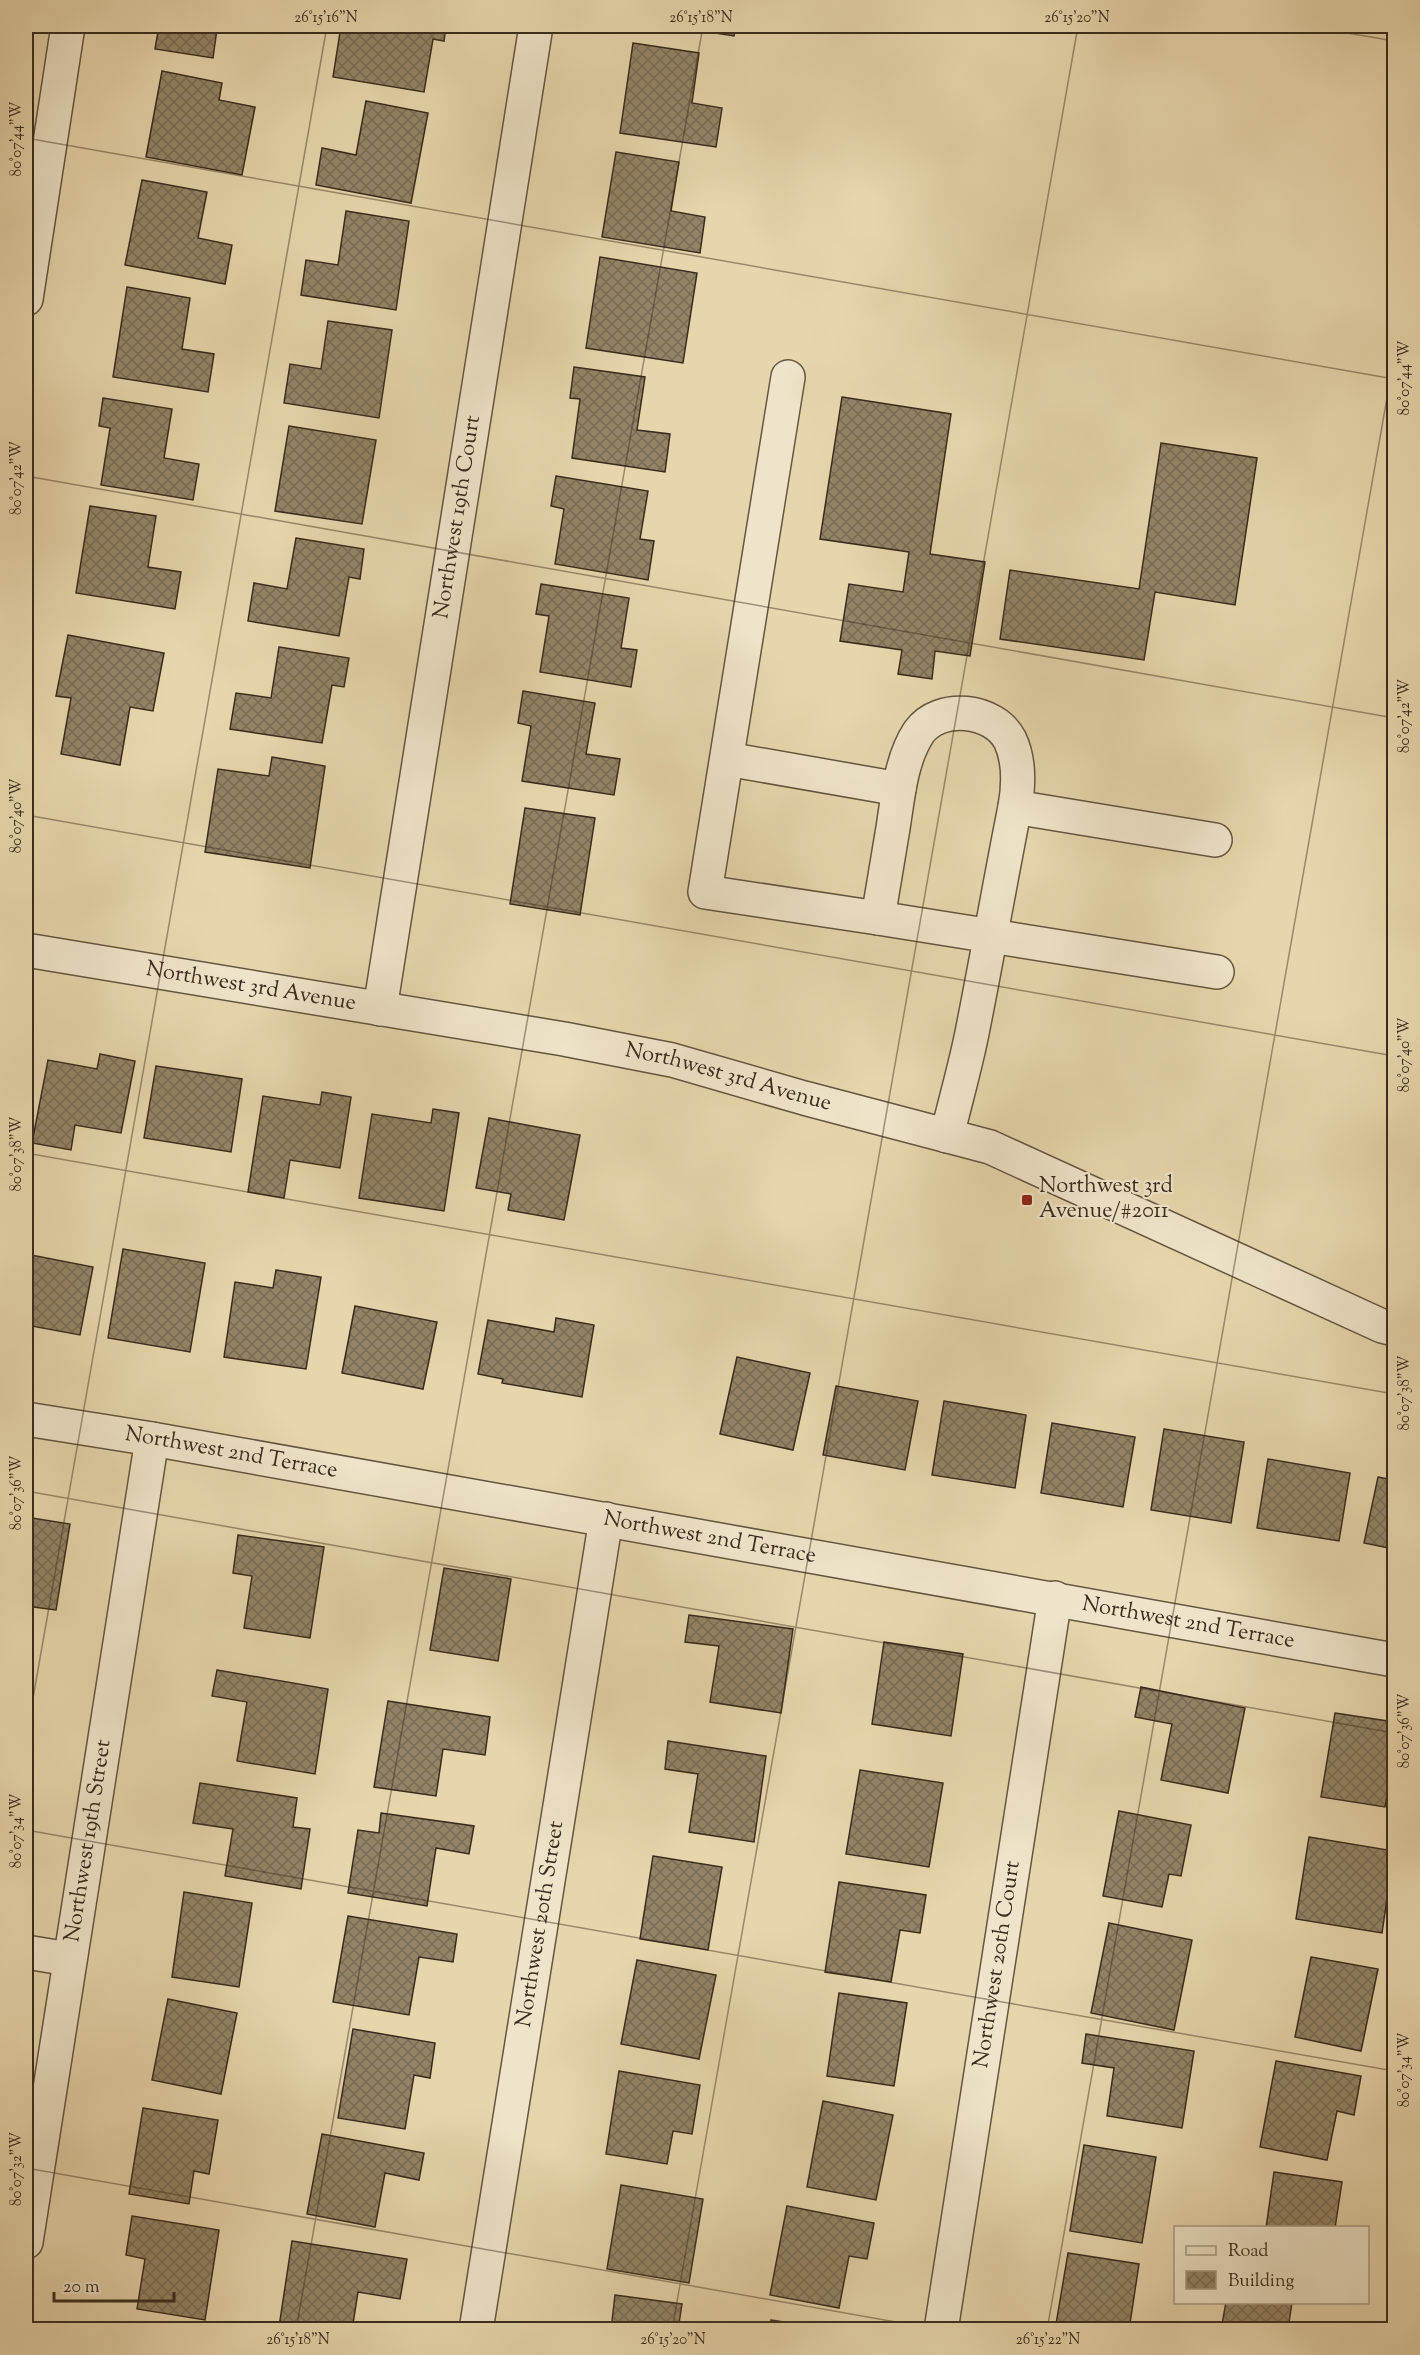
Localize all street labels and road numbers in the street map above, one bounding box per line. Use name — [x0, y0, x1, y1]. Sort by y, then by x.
street label: Northwest 19th Court — [426, 413, 490, 621]
street label: Northwest 3rd Avenue — [144, 954, 358, 1020]
street label: Northwest 3rd Avenue — [622, 1035, 835, 1120]
street label: Northwest 2nd Terrace — [123, 1419, 340, 1488]
street label: Northwest 2nd Terrace — [601, 1504, 818, 1573]
street label: Northwest 2nd Terrace — [1079, 1589, 1297, 1658]
street label: Northwest 19th Street — [57, 1737, 121, 1944]
street label: Northwest 20th Street — [509, 1818, 573, 2030]
street label: Northwest 20th Court — [966, 1858, 1030, 2070]

